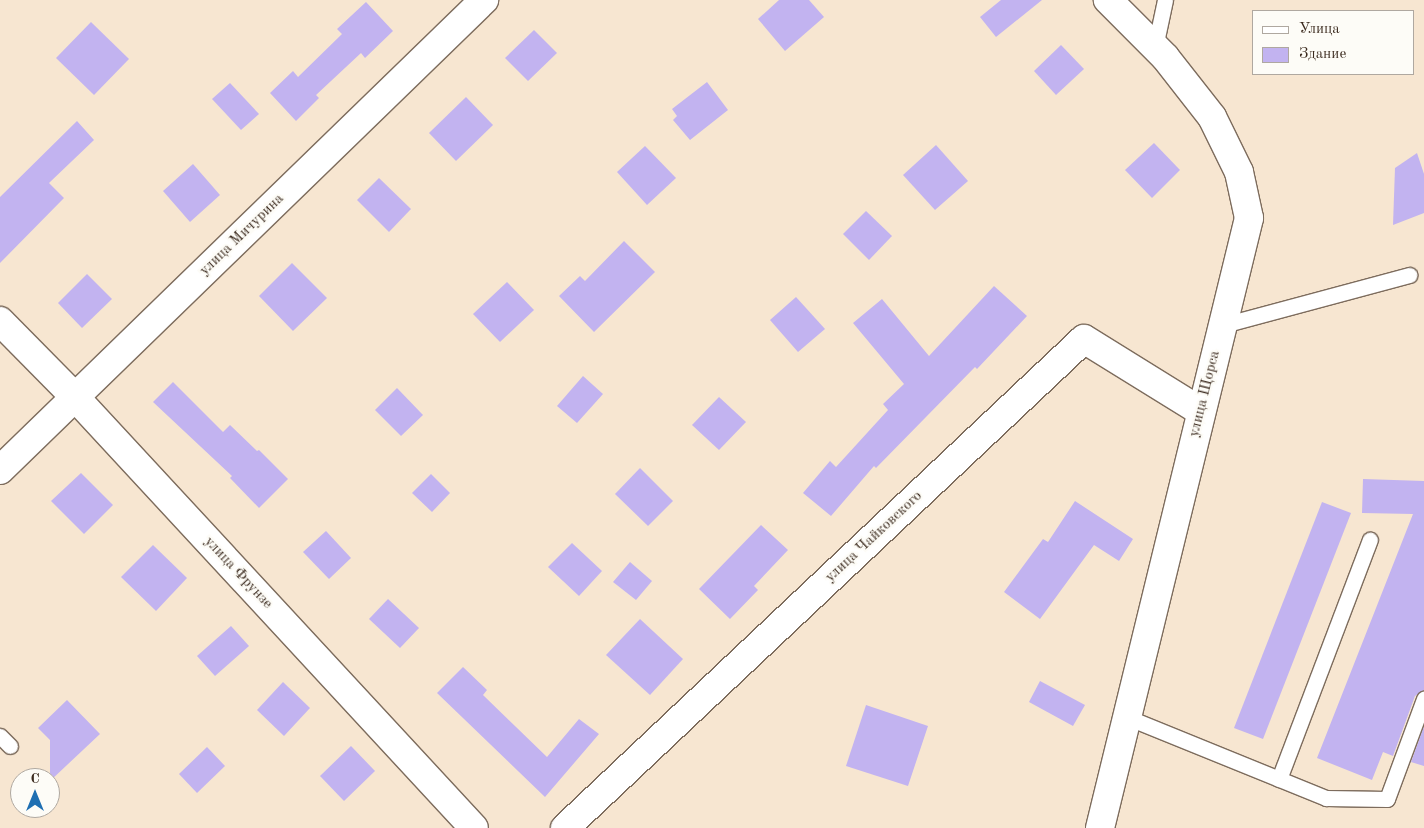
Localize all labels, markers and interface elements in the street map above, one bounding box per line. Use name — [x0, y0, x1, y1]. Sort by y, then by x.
legend — [1252, 10, 1414, 75]
text: Улица — [1299, 22, 1340, 37]
text: Здание — [1299, 47, 1346, 62]
street label: улица Мичурина — [196, 190, 288, 280]
street label: улица Щорса — [1186, 349, 1224, 439]
street label: улица Чайковского — [822, 487, 926, 587]
street label: улица Фрунзе — [200, 533, 276, 613]
north arrow — [10, 768, 60, 818]
text: С — [30, 772, 40, 786]

